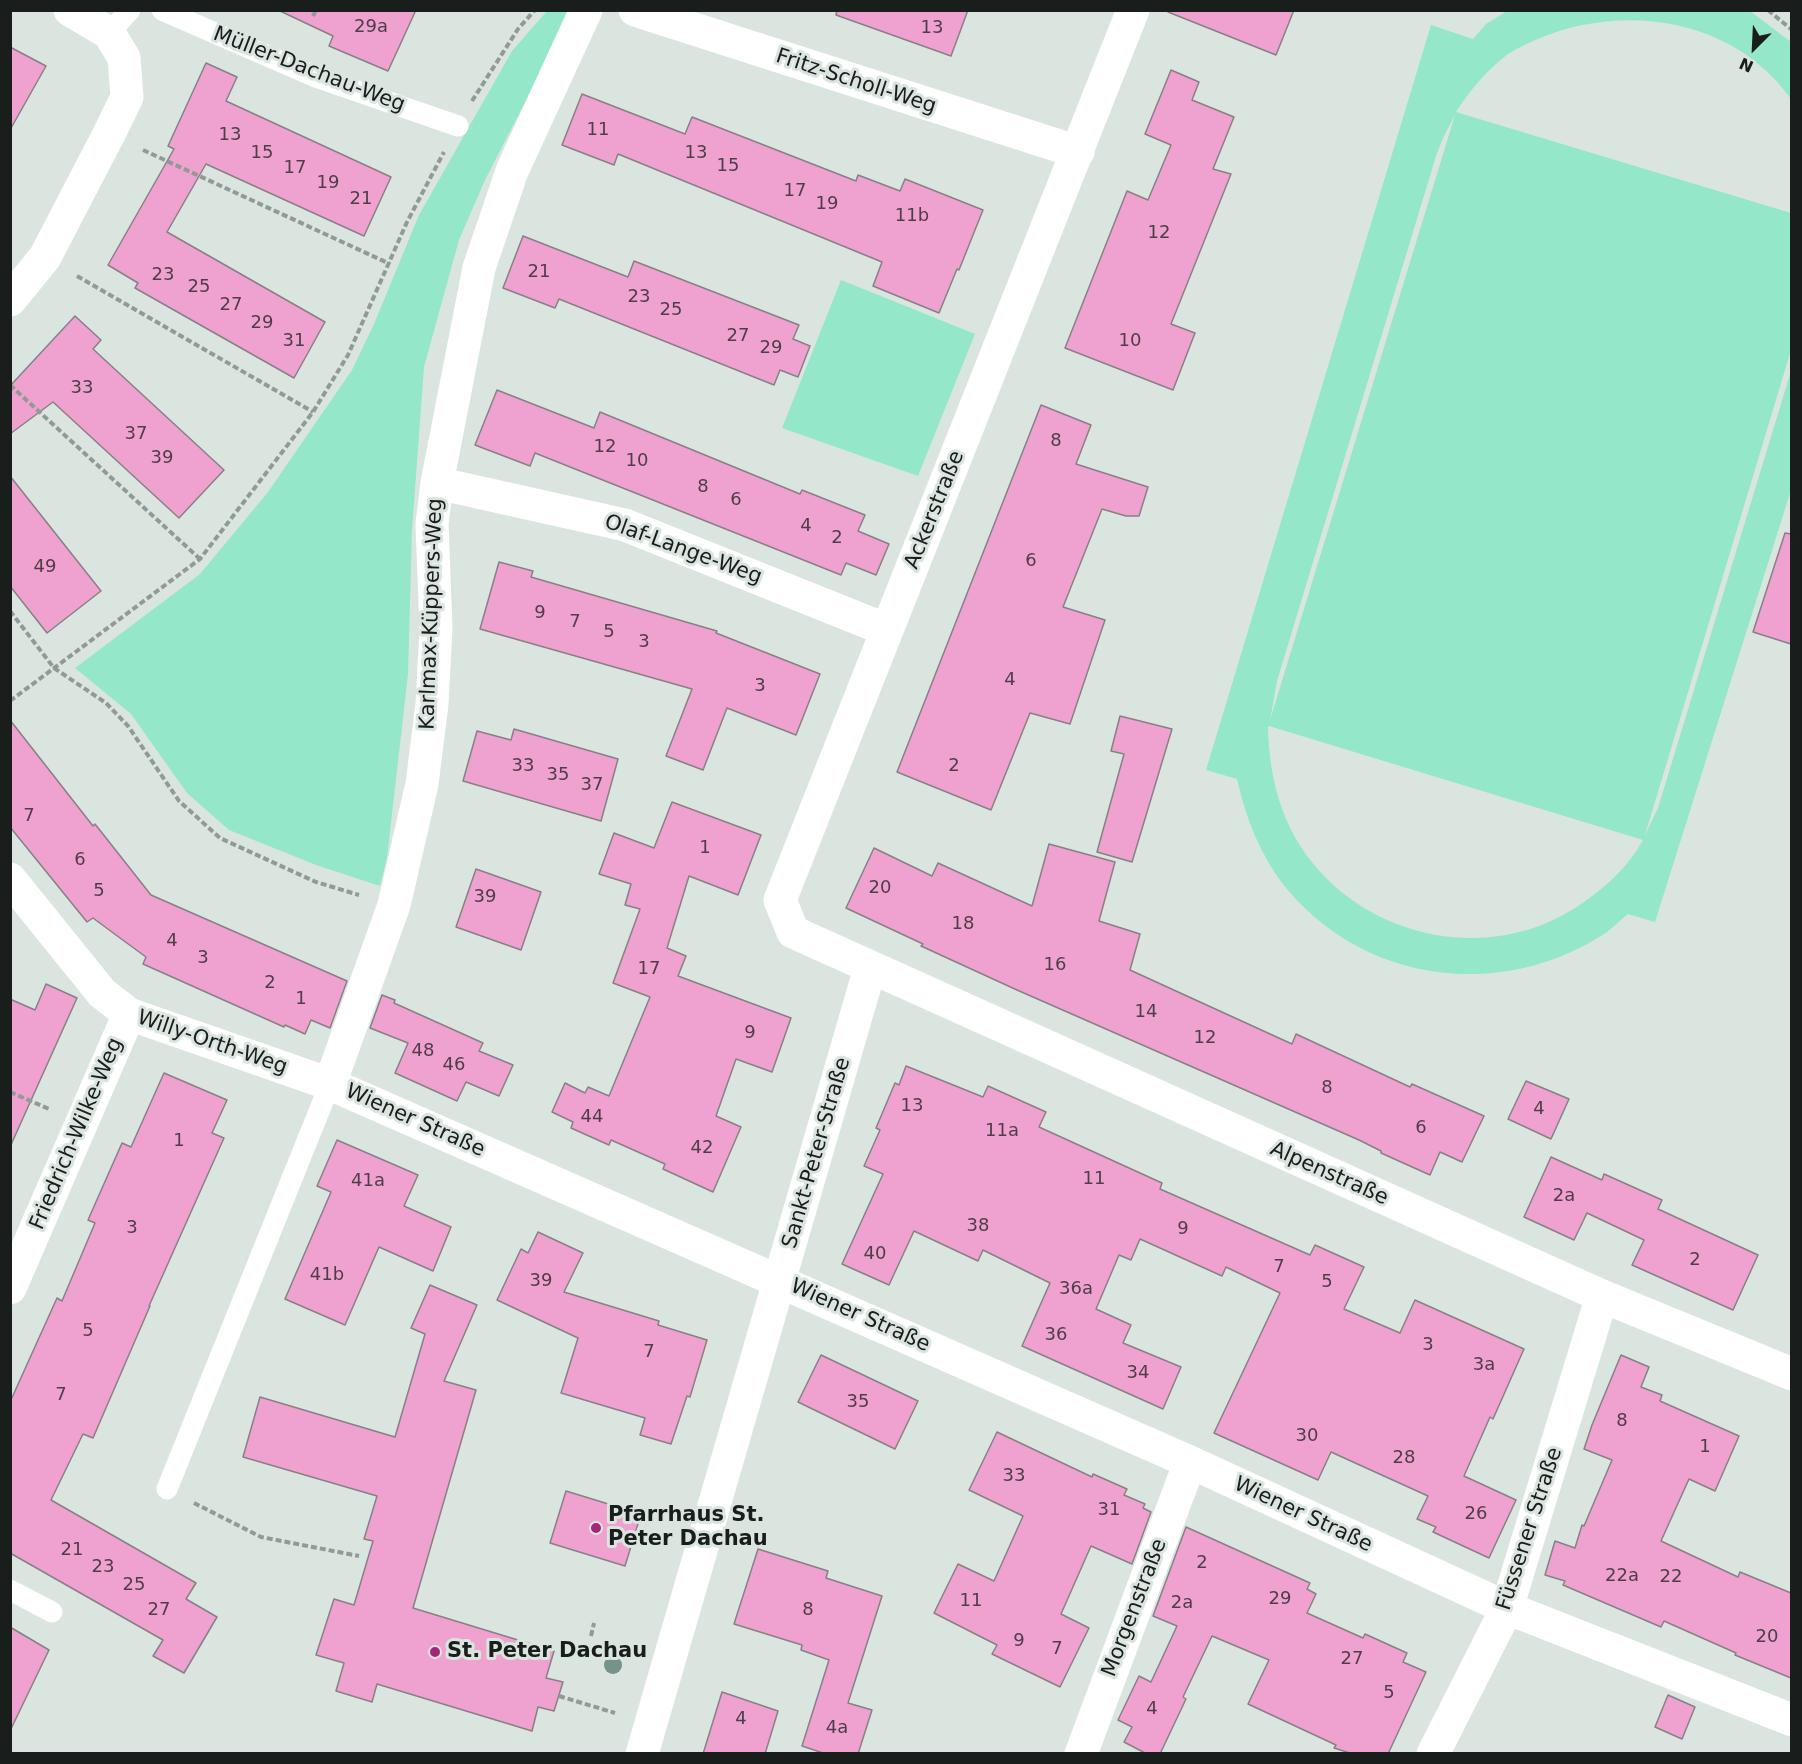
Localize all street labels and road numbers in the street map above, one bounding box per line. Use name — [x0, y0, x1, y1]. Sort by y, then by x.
street label: Müller-Dachau-Weg — [210, 22, 408, 118]
street label: Fritz-Scholl-Weg — [773, 44, 939, 120]
street label: Ackerstraße — [900, 447, 970, 573]
street label: Karlmax-Küppers-Weg — [415, 498, 449, 730]
street label: Olaf-Lange-Weg — [601, 510, 765, 590]
street label: Willy-Orth-Weg — [134, 1005, 290, 1081]
street label: Friedrich-Wilke-Weg — [25, 1034, 129, 1234]
street label: Sankt-Peter-Straße — [778, 1055, 856, 1251]
street label: Wiener Straße — [341, 1079, 489, 1163]
street label: Alpenstraße — [1266, 1137, 1392, 1211]
street label: Wiener Straße — [786, 1274, 934, 1358]
street label: Füssener Straße — [1492, 1444, 1568, 1614]
street label: Wiener Straße — [1230, 1472, 1376, 1558]
street label: Morgenstraße — [1097, 1536, 1173, 1680]

